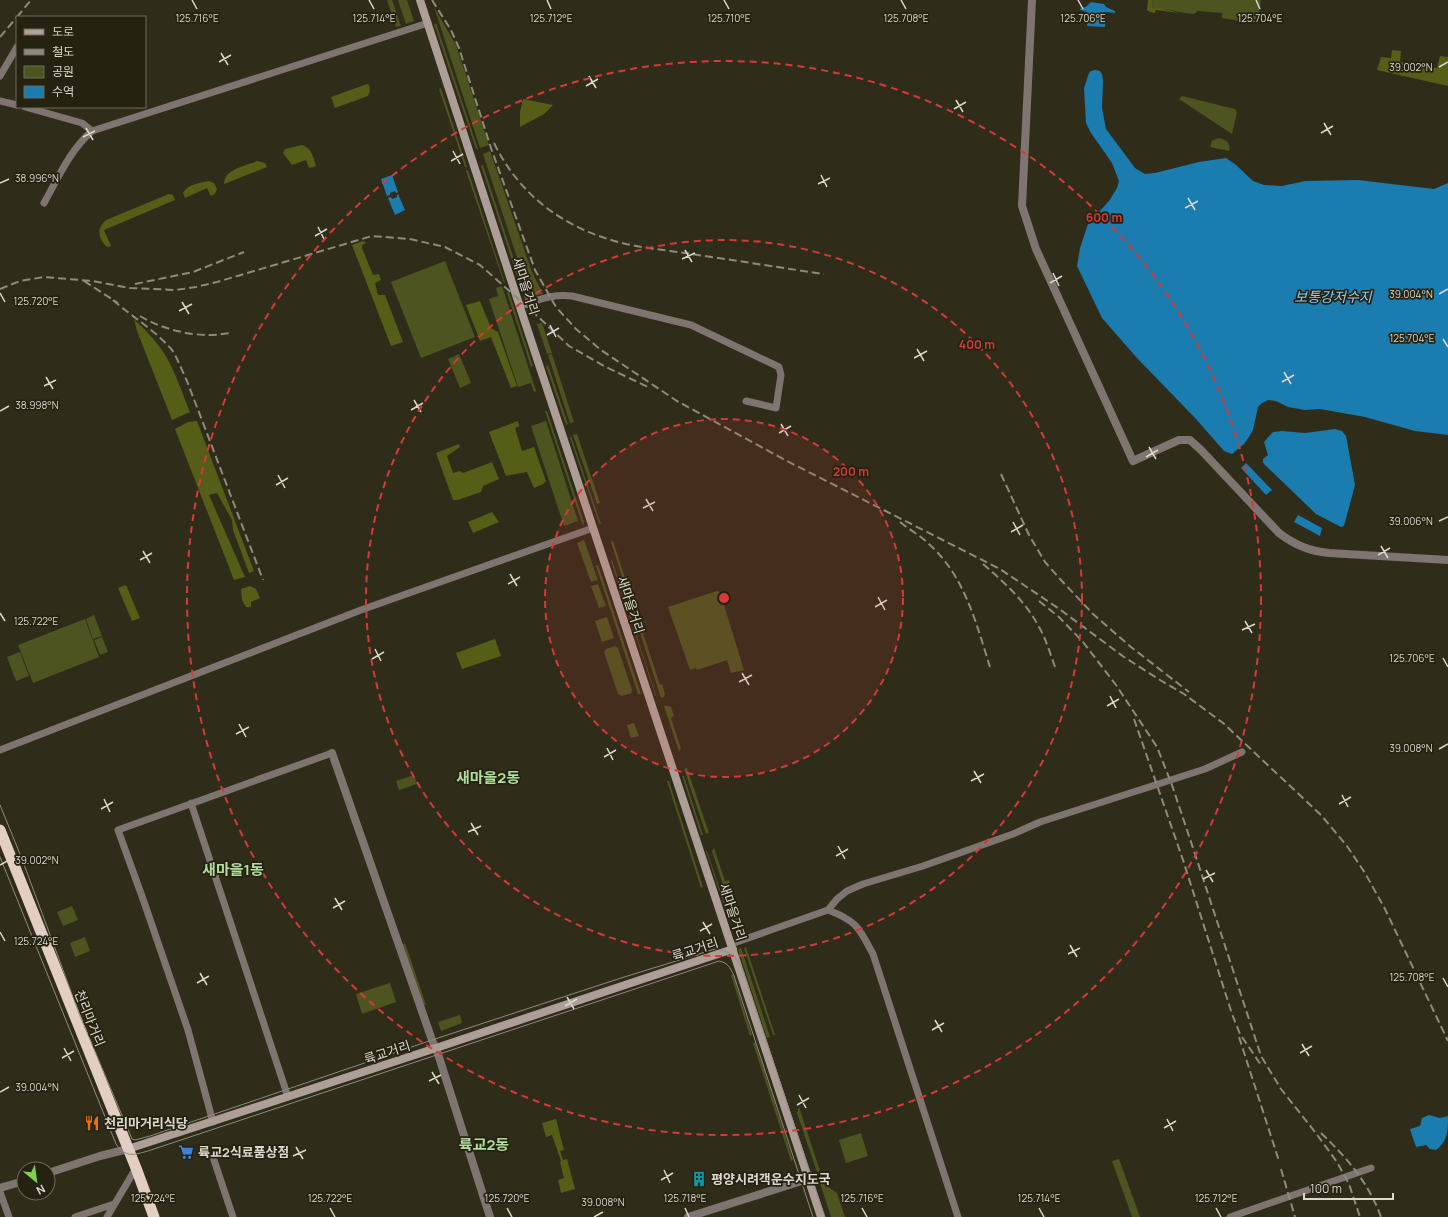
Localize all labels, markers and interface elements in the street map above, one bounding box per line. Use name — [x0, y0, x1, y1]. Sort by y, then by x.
text: 125.716°E — [175, 11, 219, 25]
text: 125.714°E — [353, 11, 396, 25]
text: 125.712°E — [530, 11, 573, 25]
text: 125.710°E — [707, 11, 751, 25]
text: 125.708°E — [883, 11, 929, 25]
text: 125.706°E — [1060, 11, 1106, 25]
text: 125.704°E — [1237, 11, 1283, 25]
legend — [16, 16, 146, 108]
text: 도로 — [52, 23, 74, 40]
text: 철도 — [52, 43, 74, 60]
text: 39.002°N — [1389, 60, 1433, 74]
text: 공원 — [52, 63, 74, 80]
text: 수역 — [52, 83, 74, 100]
text: 38.996°N — [15, 171, 59, 185]
text: 600 m — [1086, 209, 1122, 226]
street label: 새마을거리 — [508, 255, 544, 317]
water label: 보통강저수지 — [1294, 287, 1373, 306]
text: 39.004°N — [1389, 287, 1433, 301]
text: 125.720°E — [14, 294, 59, 308]
text: 125.704°E — [1389, 331, 1435, 345]
text: 400 m — [959, 336, 995, 353]
text: 38.998°N — [15, 398, 59, 412]
text: 200 m — [833, 463, 869, 480]
text: 39.006°N — [1389, 514, 1433, 528]
street label: 새마을거리 — [613, 574, 649, 636]
centre of rings — [717, 591, 731, 605]
text: 125.722°E — [14, 614, 59, 628]
text: 125.706°E — [1389, 651, 1435, 665]
text: 39.008°N — [1389, 741, 1433, 755]
district label: 새마을2동 — [456, 767, 520, 788]
text: 39.002°N — [15, 853, 59, 867]
district label: 새마을1동 — [202, 859, 264, 880]
street label: 새마을거리 — [715, 881, 751, 943]
street label: 륙교거리 — [669, 933, 721, 965]
text: 125.724°E — [14, 934, 59, 948]
text: 125.708°E — [1389, 970, 1435, 984]
street label: 천리마거리 — [70, 987, 110, 1049]
street label: 륙교거리 — [361, 1036, 413, 1068]
text: 39.004°N — [15, 1080, 59, 1094]
restaurant icon: 천리마거리식당 — [83, 1114, 101, 1132]
place label: 천리마거리식당 — [104, 1114, 188, 1132]
district label: 륙교2동 — [459, 1134, 509, 1155]
supermarket icon: 륙교2식료품상점 — [177, 1143, 195, 1161]
place label: 륙교2식료품상점 — [198, 1143, 289, 1161]
north arrow — [16, 1161, 56, 1201]
building icon: 평양시려객운수지도국 — [690, 1170, 708, 1188]
place label: 평양시려객운수지도국 — [711, 1170, 831, 1188]
scale bar — [1304, 1175, 1393, 1201]
text: 100 m — [1310, 1180, 1342, 1197]
text: N — [34, 1182, 48, 1199]
text: 125.724°E — [131, 1191, 176, 1205]
text: 125.722°E — [308, 1191, 353, 1205]
text: 125.720°E — [485, 1191, 530, 1205]
text: 125.718°E — [664, 1191, 707, 1205]
text: 125.716°E — [840, 1191, 884, 1205]
text: 125.714°E — [1018, 1191, 1061, 1205]
text: 125.712°E — [1195, 1191, 1238, 1205]
text: 39.008°N — [581, 1195, 625, 1209]

